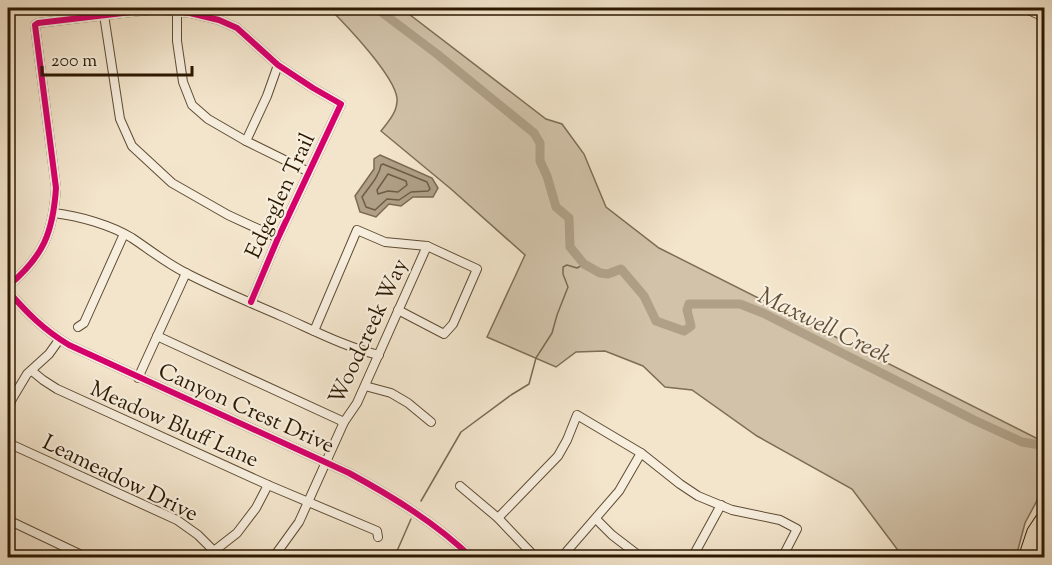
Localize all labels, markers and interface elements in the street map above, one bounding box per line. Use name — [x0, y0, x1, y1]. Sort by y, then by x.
scale bar — [42, 39, 192, 77]
text: 200 m — [51, 49, 97, 75]
street label: Edgeglen Trail — [239, 128, 325, 264]
street label: Woodcreek Way — [322, 254, 418, 411]
water label: Maxwell Creek — [752, 280, 897, 374]
street label: Canyon Crest Drive — [153, 357, 339, 463]
street label: Meadow Bluff Lane — [84, 374, 263, 477]
street label: Leameadow Drive — [37, 428, 203, 531]

